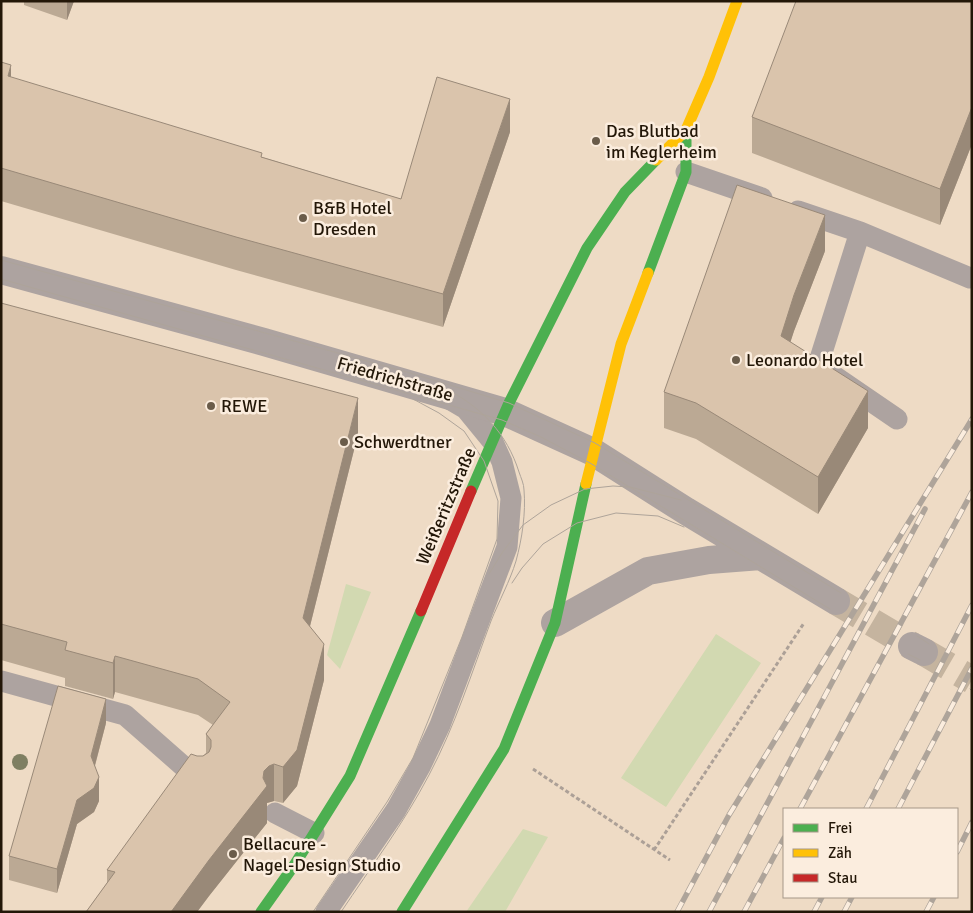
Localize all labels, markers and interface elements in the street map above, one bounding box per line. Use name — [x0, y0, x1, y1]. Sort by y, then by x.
place label: Das Blutbad im Keglerheim — [606, 120, 717, 163]
marker: Das Blutbad im Keglerheim — [590, 135, 602, 147]
place label: B&B Hotel Dresden — [313, 197, 392, 240]
marker: B&B Hotel Dresden — [297, 212, 309, 224]
place label: Leonardo Hotel — [746, 349, 863, 371]
street label: Friedrichstraße — [335, 352, 455, 406]
marker: Leonardo Hotel — [730, 354, 742, 366]
place label: REWE — [221, 395, 268, 417]
marker: REWE — [205, 400, 217, 412]
place label: Schwerdtner — [354, 431, 452, 453]
marker: Schwerdtner — [338, 436, 350, 448]
street label: Weißeritzstraße — [411, 444, 481, 568]
legend — [783, 808, 958, 898]
text: Frei — [828, 819, 852, 837]
place label: Bellacure - Nagel-Design Studio — [243, 833, 401, 876]
text: Zäh — [828, 844, 852, 862]
marker: Bellacure - Nagel-Design Studio — [227, 848, 239, 860]
text: Stau — [828, 869, 857, 887]

